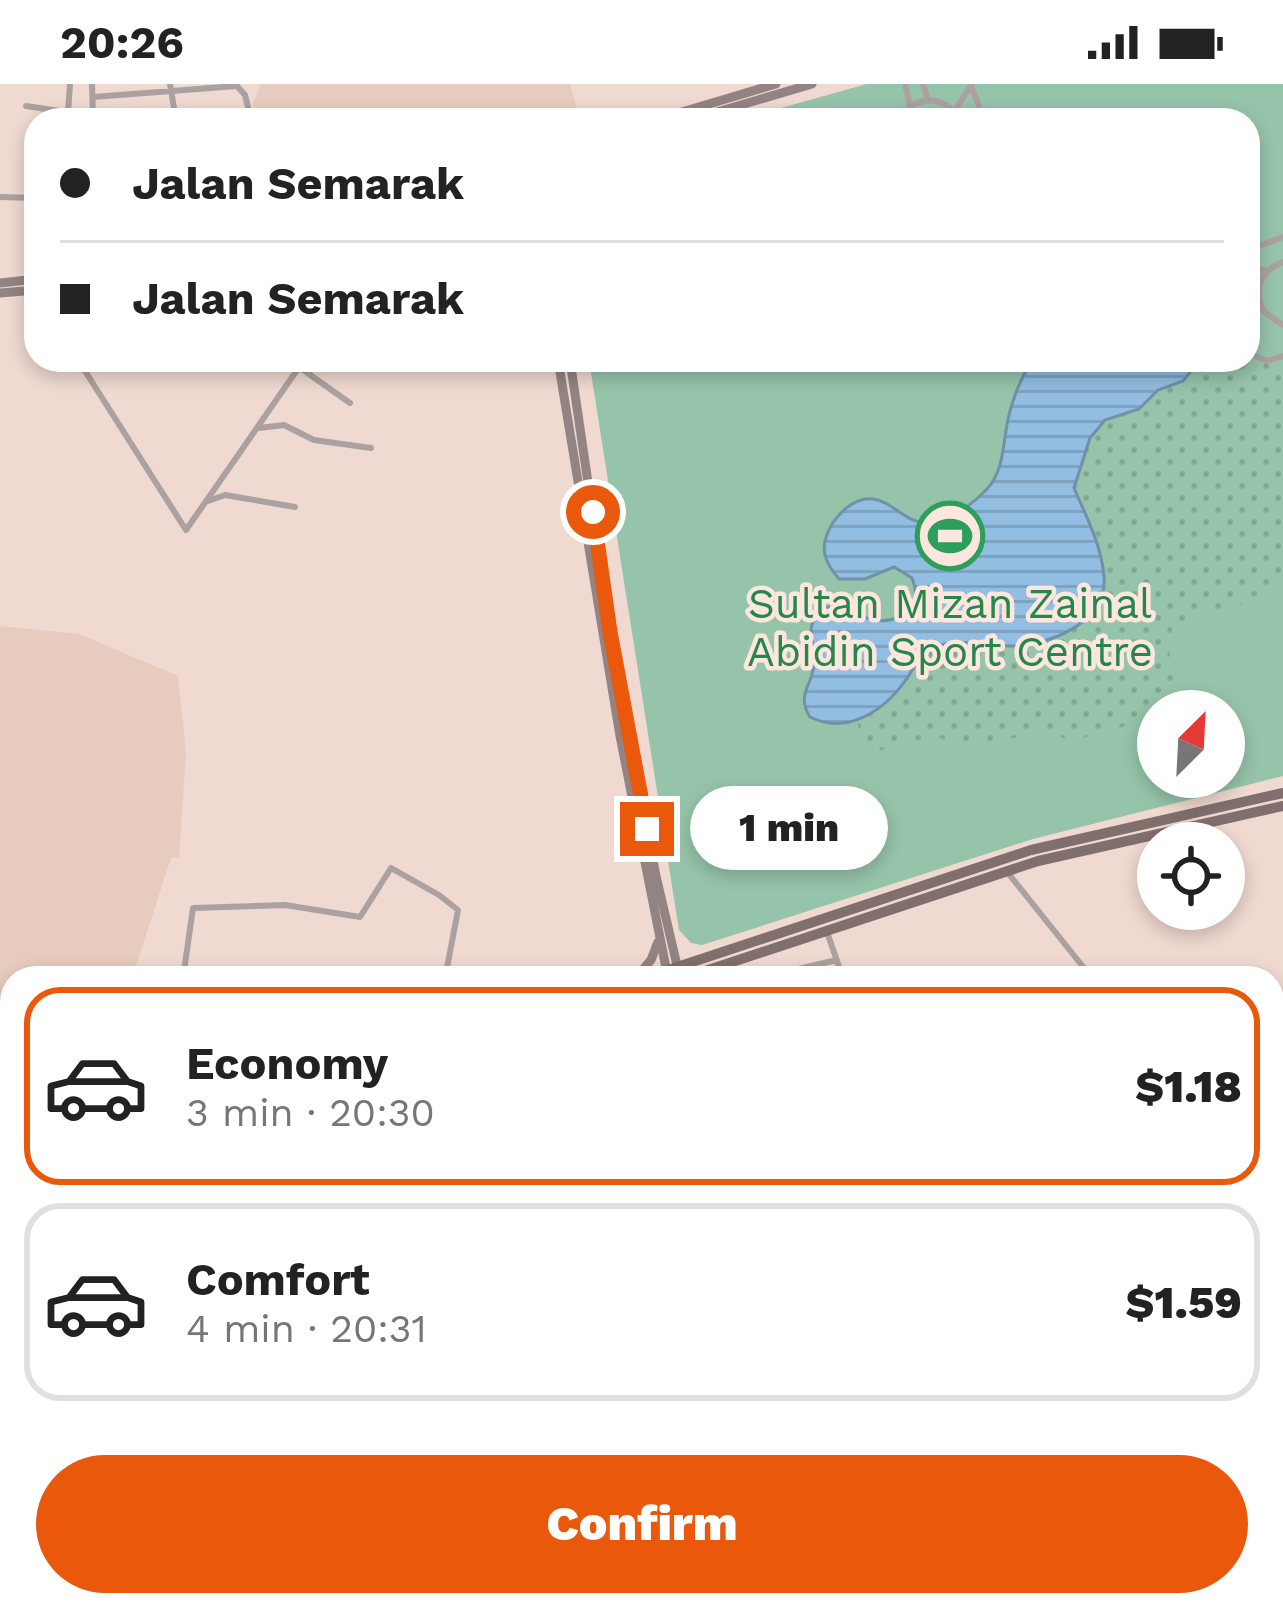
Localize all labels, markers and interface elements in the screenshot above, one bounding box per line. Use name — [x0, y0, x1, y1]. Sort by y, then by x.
text: 20:26 — [60, 16, 184, 69]
text: Jalan Semarak — [132, 157, 464, 210]
text: Jalan Semarak — [132, 272, 464, 325]
route start — [566, 485, 620, 539]
sports icon: Sultan Mizan Zainal Abidin Sport Centre — [915, 501, 985, 571]
place label: Sultan Mizan Zainal Abidin Sport Centre — [747, 579, 1153, 676]
north arrow — [1137, 690, 1245, 798]
map controls — [1137, 690, 1245, 930]
callout: 1 min — [689, 787, 887, 871]
route end — [620, 802, 674, 856]
text: 1 min — [739, 805, 839, 850]
button: locate — [1137, 822, 1245, 930]
icon: car — [42, 1032, 150, 1140]
text: Economy — [186, 1037, 388, 1090]
text: $1.18 — [1135, 1060, 1242, 1113]
text: 3 min · 20:30 — [186, 1090, 435, 1135]
icon: car — [42, 1248, 150, 1356]
text: Comfort — [186, 1253, 370, 1306]
text: $1.59 — [1125, 1276, 1242, 1329]
text: 4 min · 20:31 — [186, 1306, 427, 1351]
button: Confirm — [36, 1455, 1248, 1593]

